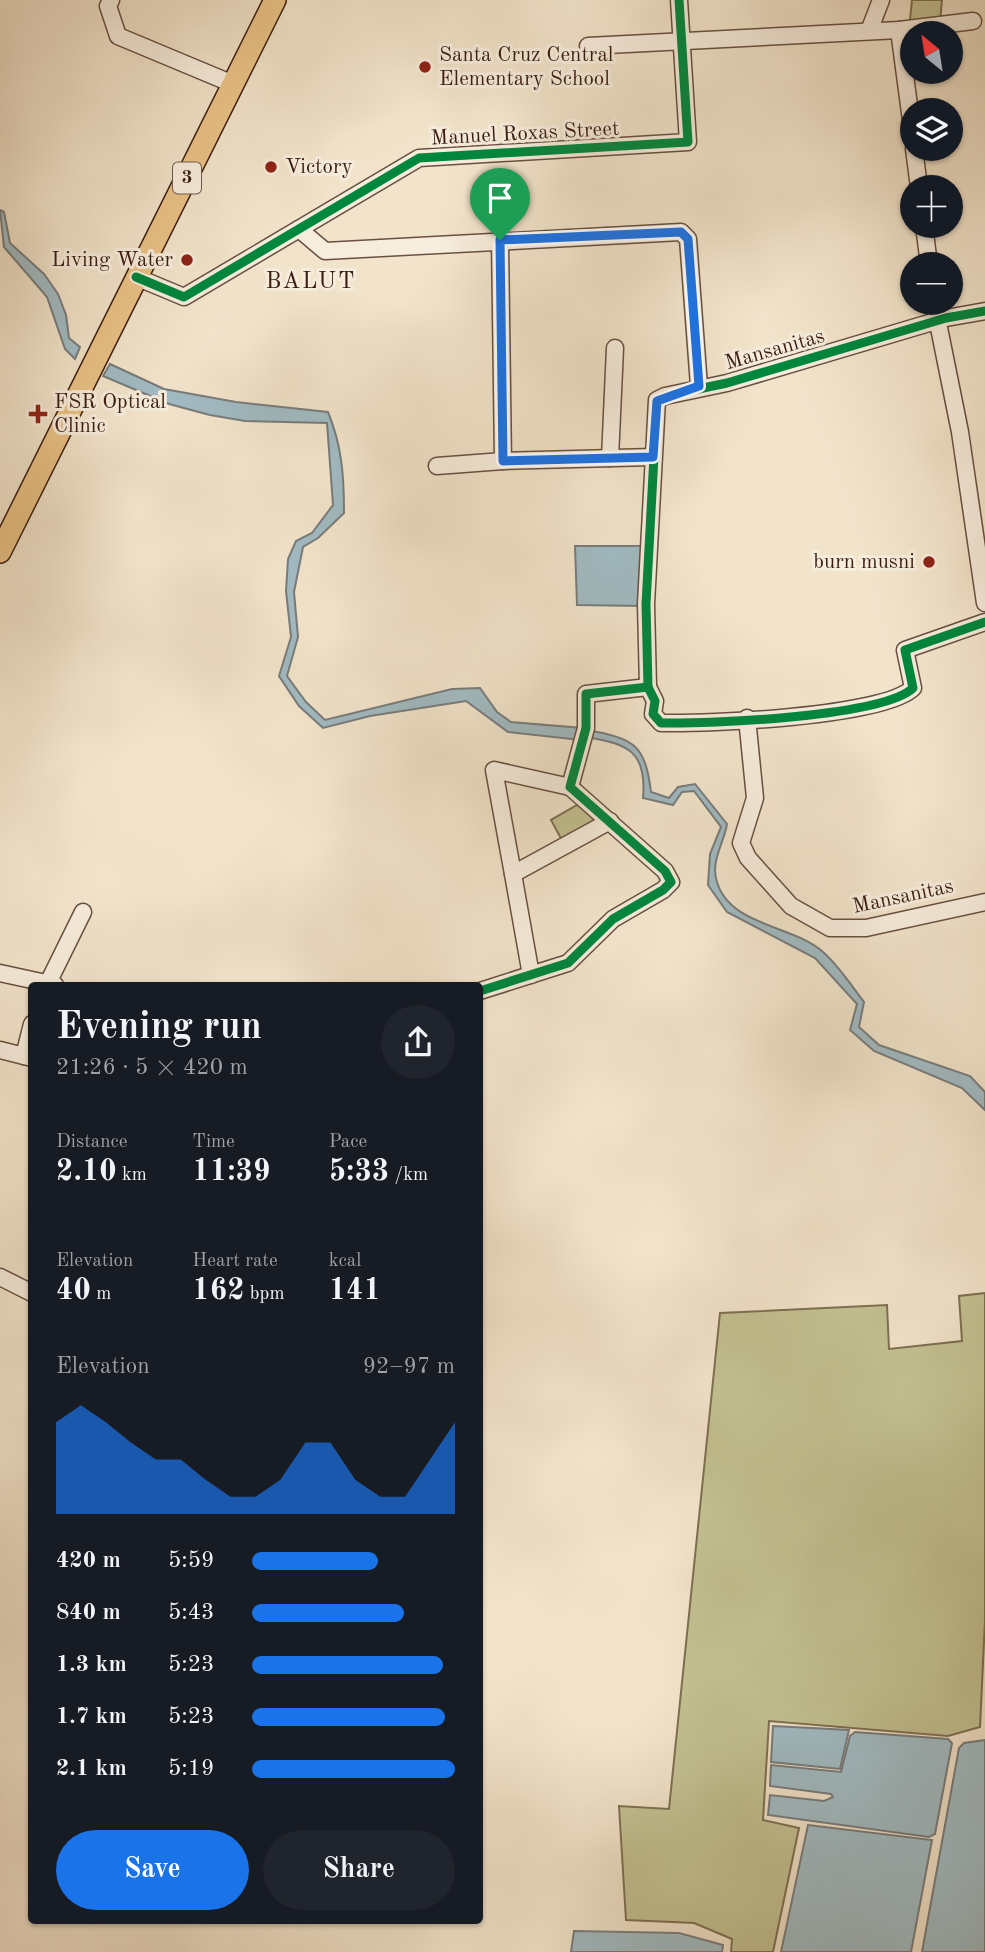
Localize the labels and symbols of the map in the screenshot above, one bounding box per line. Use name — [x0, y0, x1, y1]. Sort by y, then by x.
north arrow — [900, 21, 962, 84]
place label: Santa Cruz Central Elementary School — [439, 45, 614, 90]
marker: Santa Cruz Central Elementary School — [417, 59, 433, 75]
street label: Manuel Roxas Street — [430, 119, 620, 149]
place label: Victory — [285, 157, 353, 178]
marker: Victory — [263, 159, 279, 175]
road number: 3 — [173, 162, 201, 194]
pin — [470, 168, 530, 240]
place label: Living Water — [51, 250, 173, 271]
marker: Living Water — [179, 252, 195, 268]
district label: BALUT — [266, 270, 356, 293]
street label: Mansanitas — [723, 326, 827, 374]
place label: FSR Optical Clinic — [54, 392, 166, 437]
marker: FSR Optical Clinic — [28, 404, 48, 424]
place label: burn musni — [813, 552, 915, 573]
marker: burn musni — [921, 554, 937, 570]
street label: Mansanitas — [851, 876, 955, 918]

